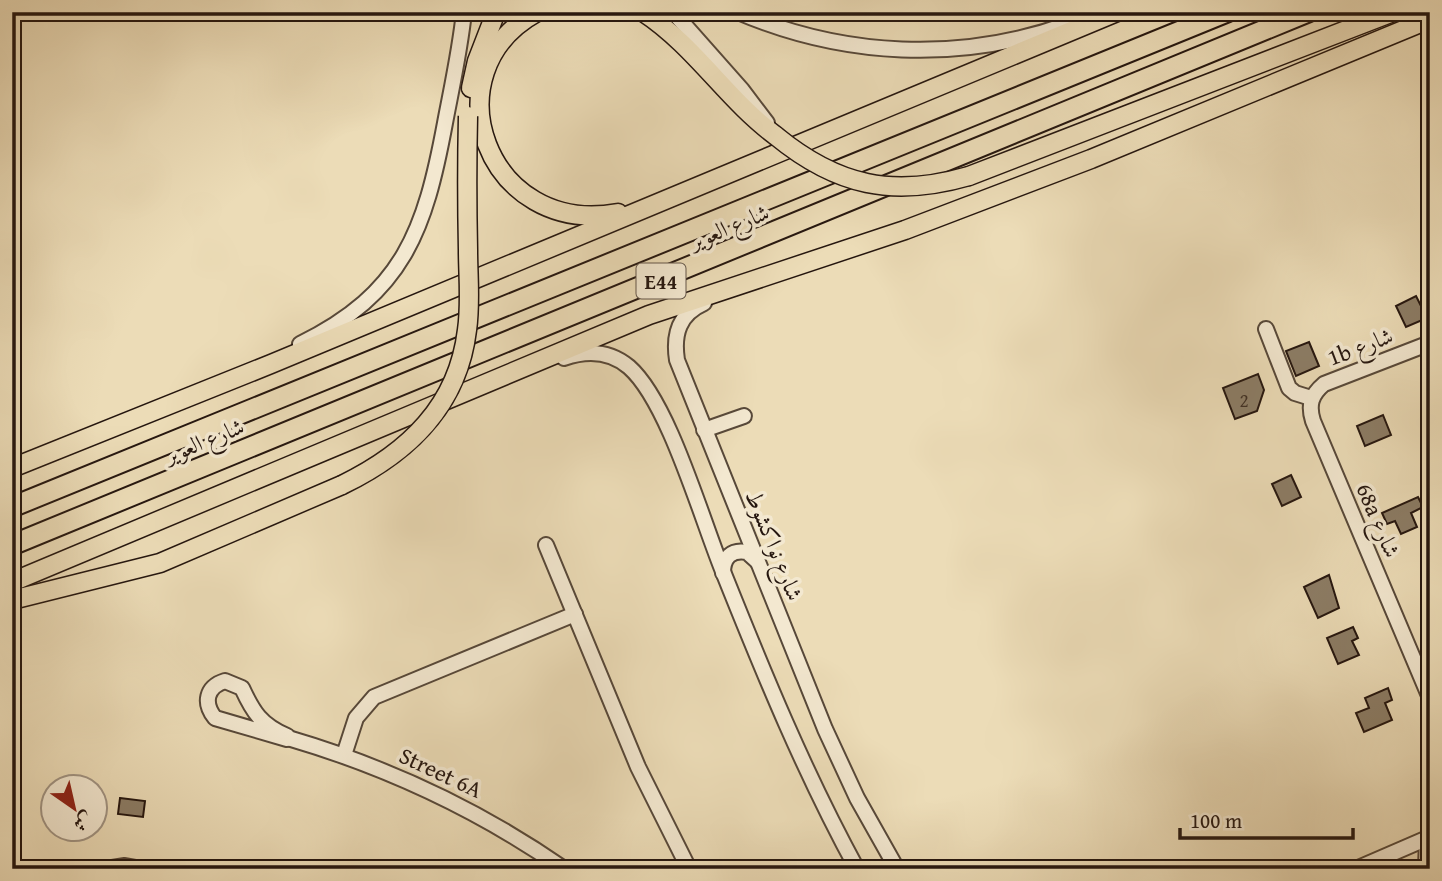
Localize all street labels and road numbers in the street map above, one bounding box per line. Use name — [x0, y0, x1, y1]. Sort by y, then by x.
street label: شارع العوير — [682, 195, 775, 261]
road number: E44 — [636, 264, 686, 298]
street label: 1b شارع — [1322, 318, 1399, 377]
street label: شارع العوير — [157, 409, 250, 475]
street label: 68a شارع — [1345, 478, 1409, 564]
street label: شارع نواكشوط — [734, 485, 812, 607]
street label: Street 6A — [394, 738, 488, 806]

